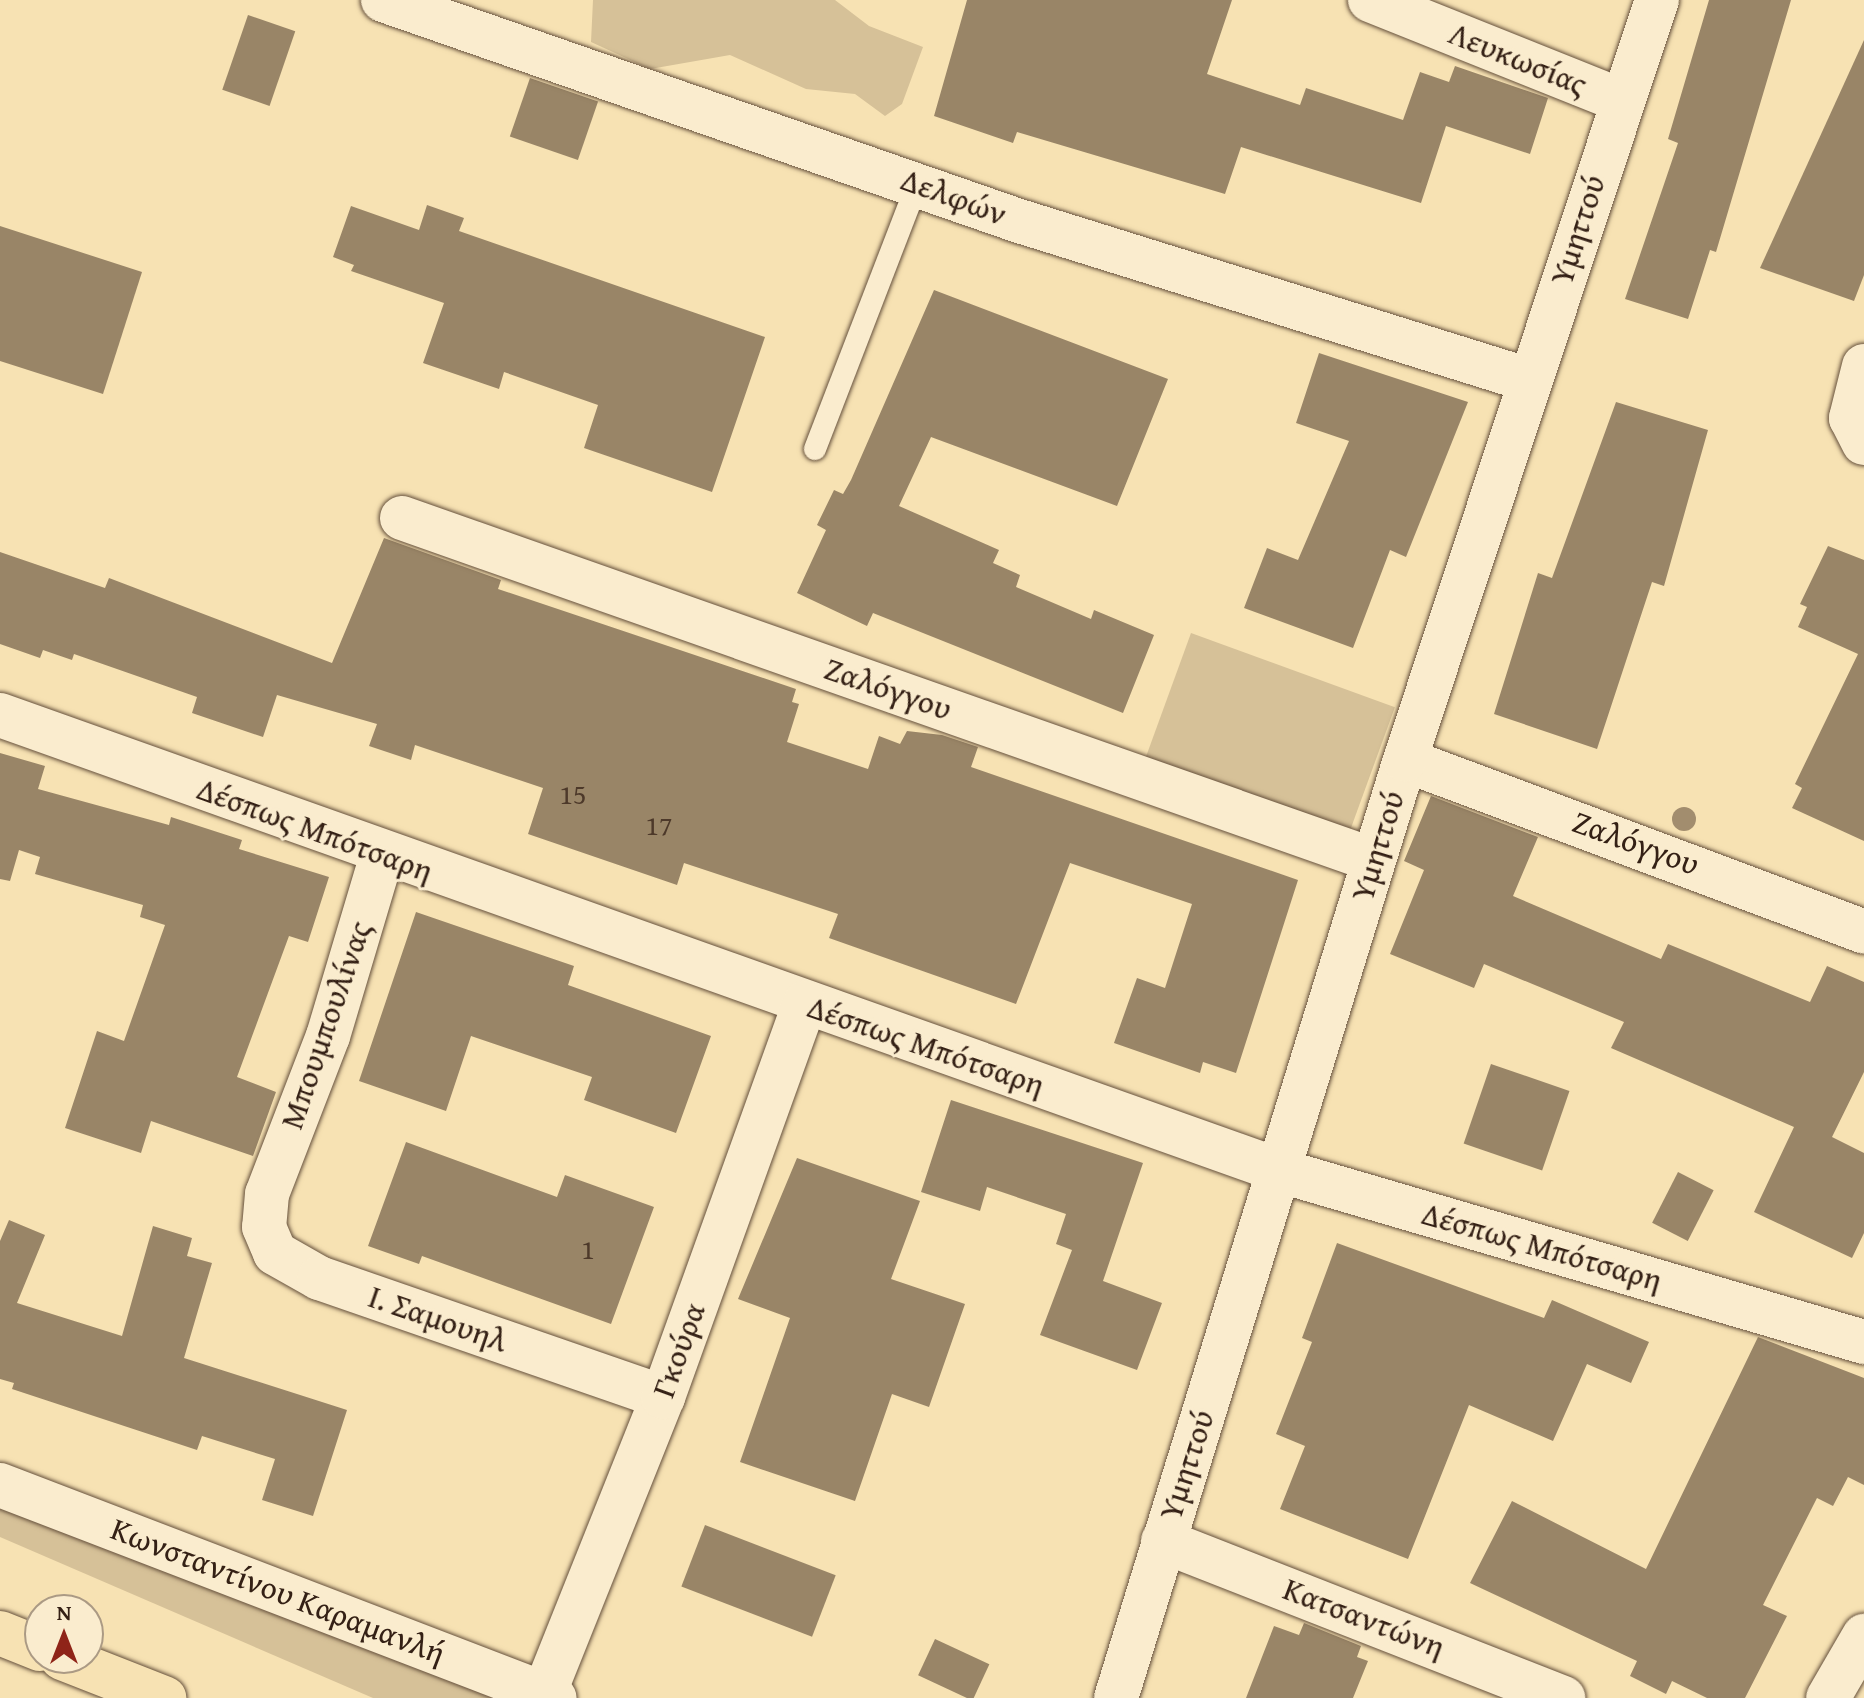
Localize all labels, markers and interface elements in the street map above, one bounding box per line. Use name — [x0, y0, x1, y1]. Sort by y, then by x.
street label: Λευκωσίας — [1443, 14, 1593, 104]
street label: Δελφών — [896, 160, 1012, 234]
street label: Υμηττού — [1542, 170, 1614, 290]
street label: Ζαλόγγου — [820, 649, 956, 729]
street label: Δέσπως Μπότσαρη — [192, 770, 438, 890]
house number: 15 — [560, 777, 586, 811]
street label: Υμηττού — [1343, 786, 1413, 906]
street label: Ζαλόγγου — [1568, 802, 1704, 884]
house number: 17 — [646, 808, 672, 842]
street label: Μπουμπουλίνας — [272, 916, 380, 1134]
street label: Δέσπως Μπότσαρη — [803, 988, 1049, 1104]
street label: Δέσπως Μπότσαρη — [1418, 1194, 1666, 1300]
house number: 1 — [581, 1232, 595, 1266]
street label: Ι. Σαμουηλ — [363, 1277, 513, 1361]
street label: Γκούρα — [644, 1297, 714, 1403]
street label: Υμηττού — [1151, 1405, 1223, 1525]
street label: Κωνσταντίνου Καραμανλή — [106, 1510, 450, 1672]
street label: Κατσαντώνη — [1278, 1570, 1450, 1666]
north arrow — [24, 1594, 104, 1674]
text: N — [57, 1596, 71, 1628]

